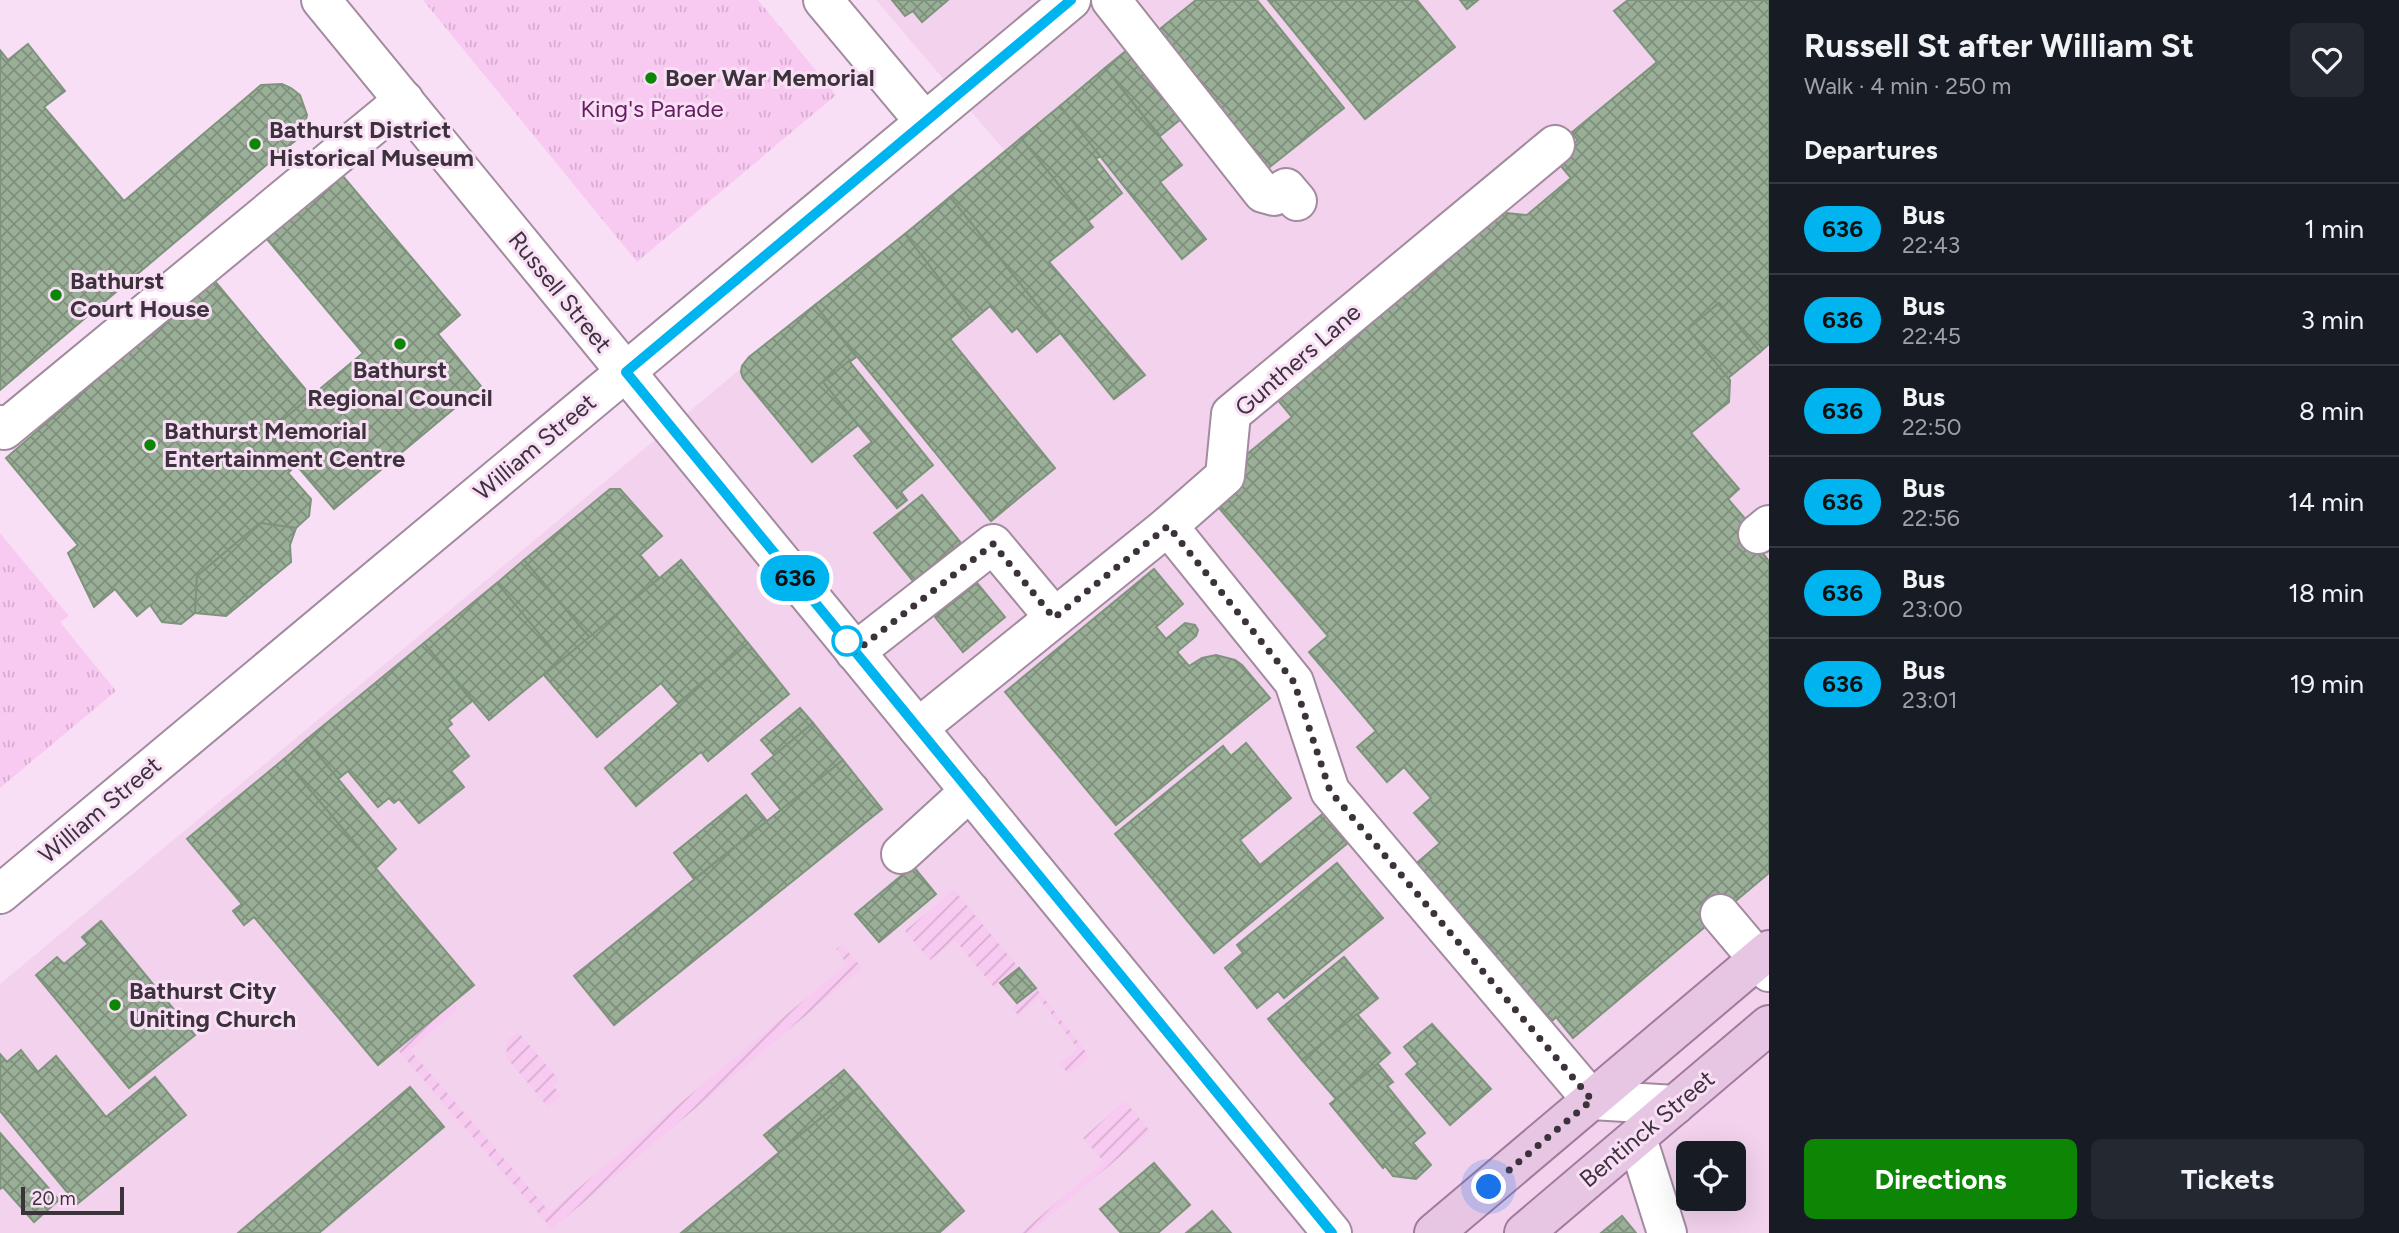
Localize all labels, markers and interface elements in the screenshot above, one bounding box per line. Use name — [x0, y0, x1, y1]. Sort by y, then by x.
button: heart — [2290, 23, 2364, 97]
text: Russell St after William St — [1804, 26, 2194, 65]
place label: Boer War Memorial — [665, 63, 875, 92]
marker: Boer War Memorial — [643, 70, 659, 86]
text: Walk · 4 min · 250 m — [1804, 72, 2011, 100]
park label: King's Parade — [580, 94, 724, 123]
place label: Bathurst District Historical Museum — [269, 115, 474, 172]
text: Departures — [1804, 134, 1938, 166]
marker: Bathurst District Historical Museum — [247, 136, 263, 152]
text: Bus — [1902, 199, 1945, 231]
text: 1 min — [2304, 213, 2364, 245]
text: 636 — [1822, 214, 1863, 243]
street label: Russell Street — [503, 225, 618, 358]
text: 22:43 — [1902, 231, 1960, 259]
place label: Bathurst Court House — [70, 266, 210, 323]
marker: Bathurst Court House — [48, 287, 64, 303]
text: Bus — [1902, 290, 1945, 322]
street label: Gunthers Lane — [1229, 297, 1366, 422]
text: 3 min — [2301, 304, 2364, 336]
text: 636 — [1822, 305, 1863, 334]
text: 22:45 — [1902, 322, 1961, 350]
marker: Bathurst Regional Council — [392, 336, 408, 352]
place label: Bathurst Regional Council — [307, 355, 493, 412]
text: Bus — [1902, 381, 1945, 413]
street label: William Street — [468, 387, 602, 506]
text: 8 min — [2299, 395, 2364, 427]
text: 636 — [1822, 396, 1863, 425]
text: 22:50 — [1902, 413, 1962, 441]
place label: Bathurst Memorial Entertainment Centre — [164, 416, 405, 473]
marker: Bathurst Memorial Entertainment Centre — [142, 437, 158, 453]
text: Bus — [1902, 472, 1945, 504]
text: 14 min — [2288, 486, 2364, 518]
text: 636 — [1822, 487, 1863, 516]
text: 22:56 — [1902, 504, 1960, 532]
line badge: 636 — [755, 555, 835, 601]
text: 636 — [774, 563, 816, 592]
text: Bus — [1902, 563, 1945, 595]
text: 18 min — [2288, 577, 2364, 609]
text: 636 — [1822, 578, 1863, 607]
text: 23:00 — [1902, 595, 1963, 623]
unlabelled marker — [832, 626, 862, 656]
text: Bus — [1902, 654, 1945, 686]
text: 19 min — [2289, 668, 2364, 700]
text: 636 — [1822, 669, 1863, 698]
text: 23:01 — [1902, 686, 1957, 714]
street label: William Street — [33, 750, 167, 869]
place label: Bathurst City Uniting Church — [129, 976, 296, 1033]
marker: Bathurst City Uniting Church — [107, 997, 123, 1013]
street label: Bentinck Street — [1573, 1064, 1720, 1193]
button: Directions — [1804, 1139, 2077, 1219]
button: Tickets — [2091, 1139, 2364, 1219]
map controls — [1676, 1141, 1746, 1211]
button: locate — [1676, 1141, 1746, 1211]
your location — [1471, 1169, 1506, 1204]
scale bar — [21, 1184, 124, 1216]
text: 20 m — [32, 1187, 76, 1210]

